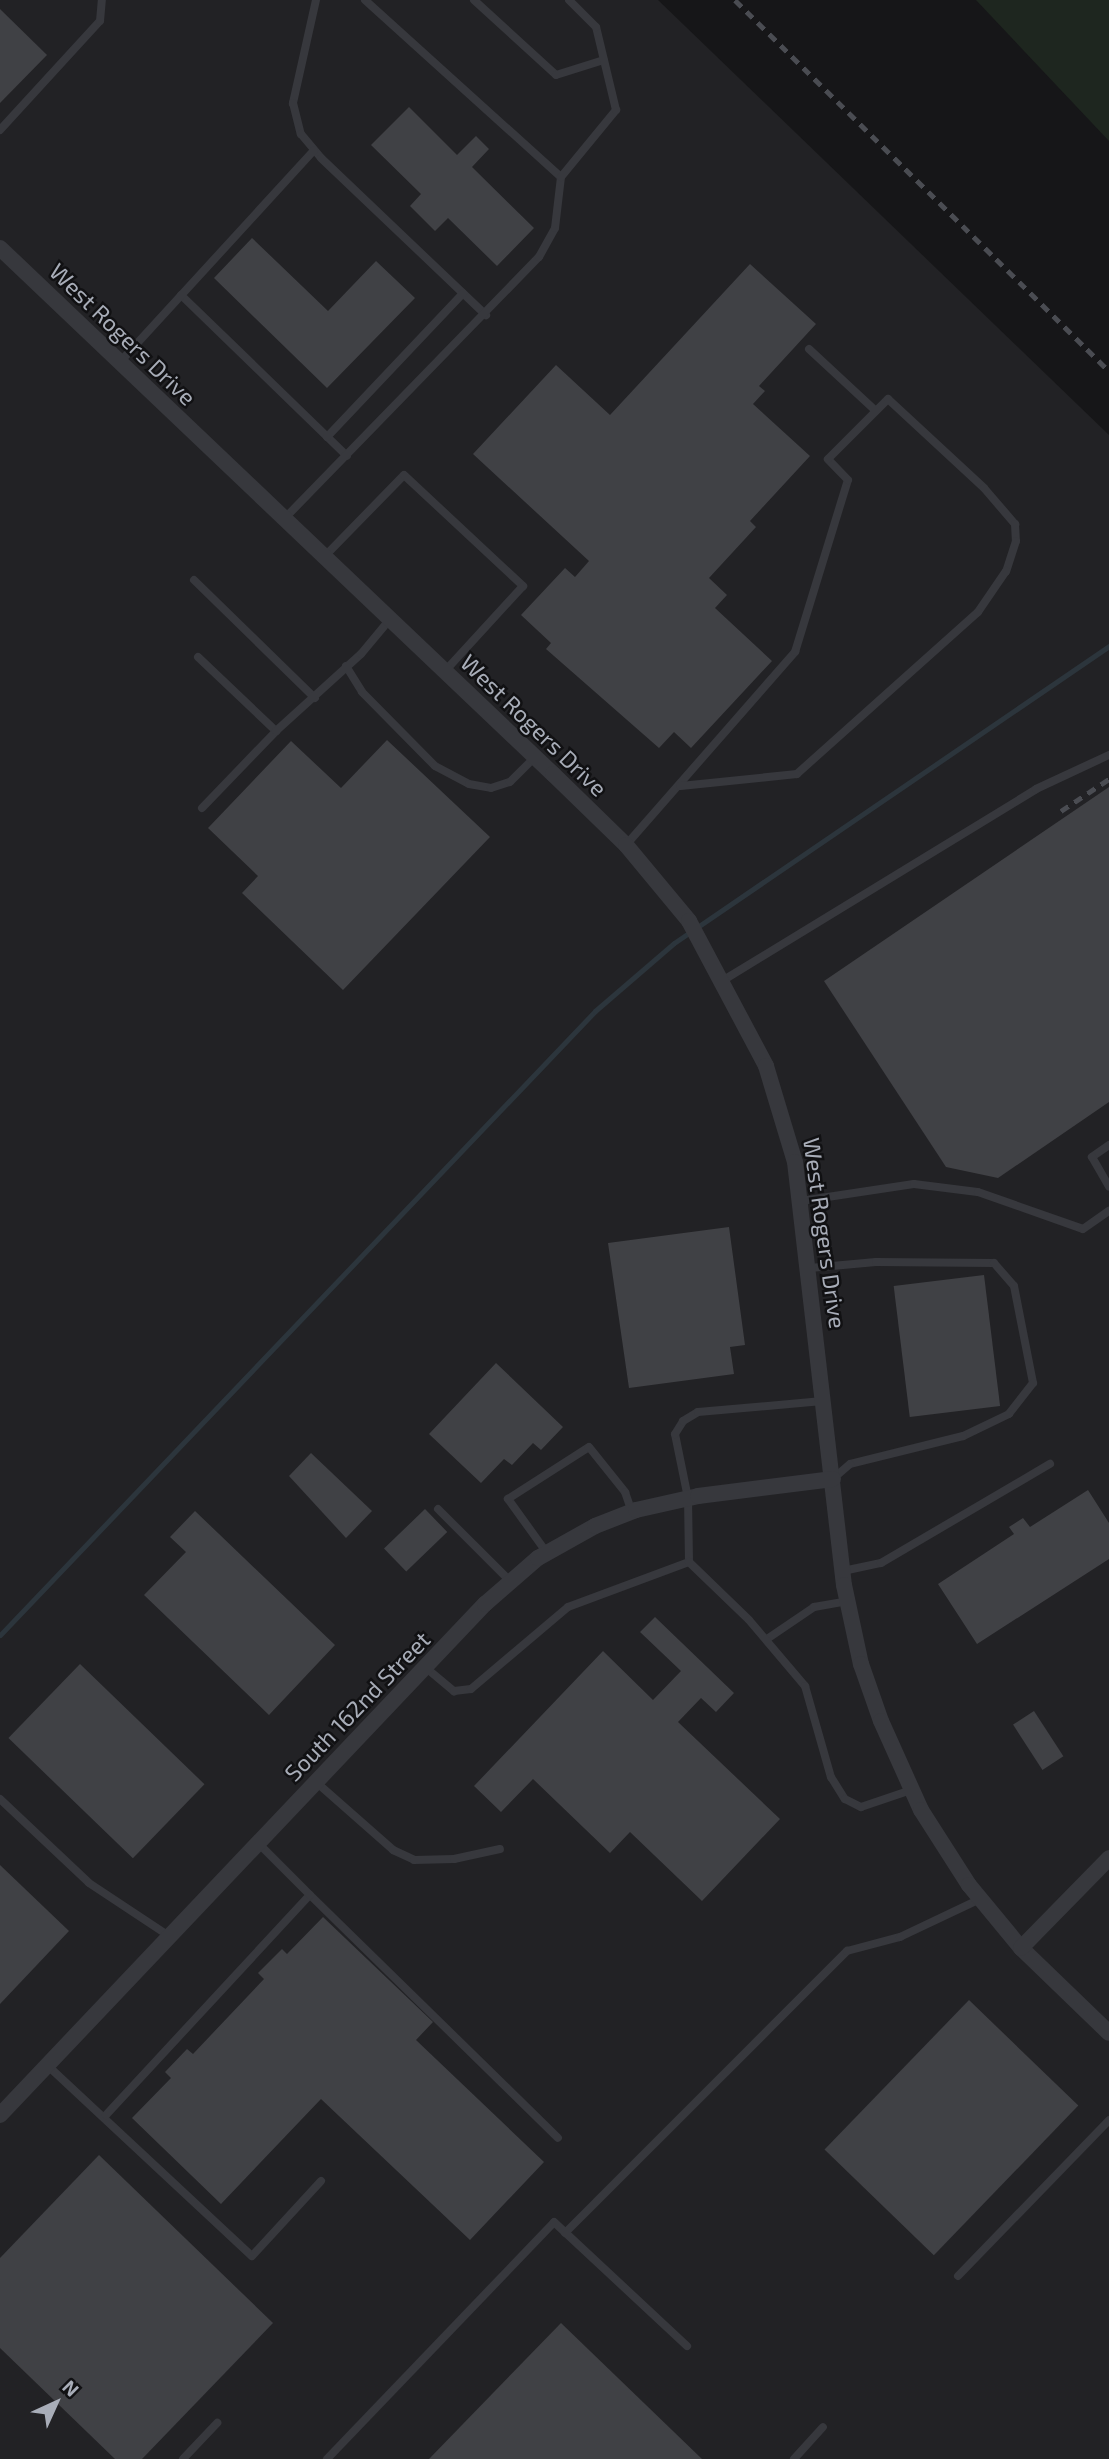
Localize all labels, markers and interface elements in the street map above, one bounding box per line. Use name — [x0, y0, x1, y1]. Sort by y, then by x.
street label: West Rogers Drive — [44, 257, 202, 411]
street label: West Rogers Drive — [455, 648, 613, 802]
street label: West Rogers Drive — [798, 1136, 852, 1330]
street label: South 162nd Street — [279, 1626, 435, 1786]
north arrow — [21, 2368, 91, 2438]
text: N — [58, 2375, 84, 2401]

